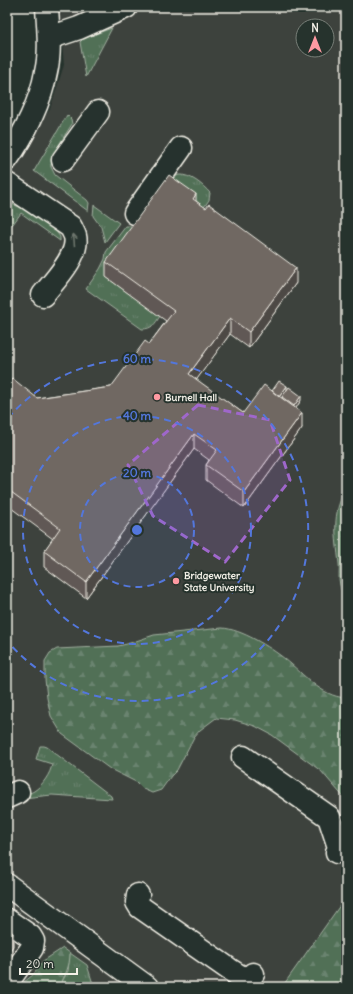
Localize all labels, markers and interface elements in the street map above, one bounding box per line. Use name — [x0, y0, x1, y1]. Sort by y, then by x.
north arrow — [295, 18, 335, 58]
text: N — [311, 21, 319, 35]
one-way arrow — [71, 234, 78, 247]
text: 60 m — [123, 351, 152, 366]
place label: Burnell Hall — [165, 391, 217, 404]
marker: Burnell Hall — [152, 392, 162, 402]
text: 40 m — [123, 408, 152, 423]
text: 20 m — [123, 465, 151, 480]
centre of rings — [130, 523, 144, 537]
place label: Bridgewater State University — [184, 569, 255, 594]
marker: Bridgewater State University — [171, 576, 181, 586]
scale bar — [20, 950, 77, 976]
text: 20 m — [26, 956, 54, 971]

